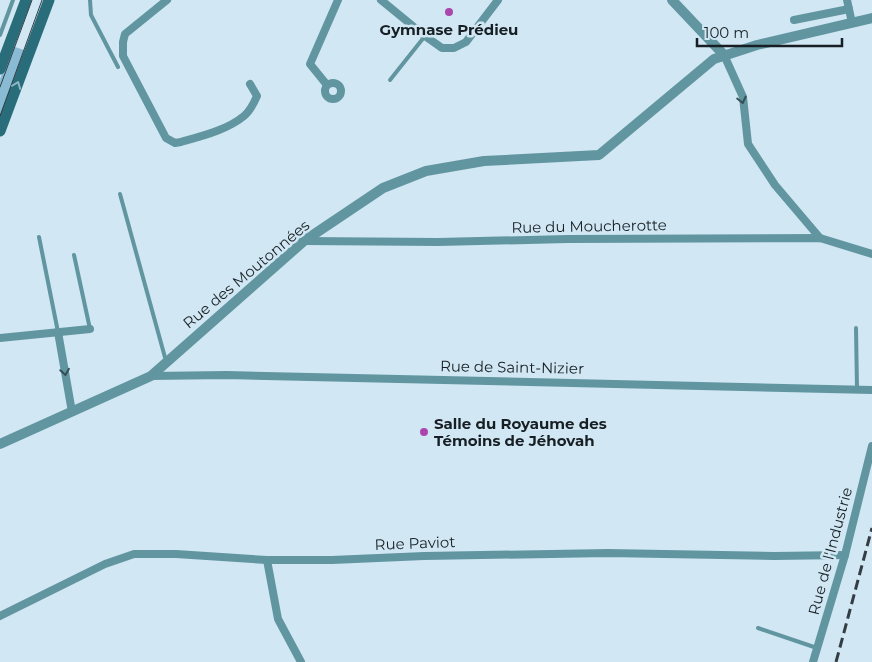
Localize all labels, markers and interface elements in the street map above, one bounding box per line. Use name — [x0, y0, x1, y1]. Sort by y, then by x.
marker: Gymnase Prédieu — [443, 6, 455, 18]
scale bar — [697, 15, 842, 47]
place label: Gymnase Prédieu — [380, 20, 518, 39]
text: 100 m — [704, 23, 749, 42]
one-way arrow — [11, 81, 21, 90]
one-way arrow — [736, 96, 747, 104]
street label: Rue du Moucherotte — [511, 215, 667, 237]
street label: Rue des Moutonnées — [179, 216, 313, 332]
street label: Rue de Saint-Nizier — [440, 356, 584, 378]
one-way arrow — [59, 368, 70, 376]
place label: Salle du Royaume des Témoins de Jéhovah — [434, 414, 607, 450]
marker: Salle du Royaume des Témoins de Jéhovah — [418, 426, 430, 438]
street label: Rue de l'Industrie — [804, 485, 856, 617]
street label: Rue Paviot — [374, 532, 456, 554]

